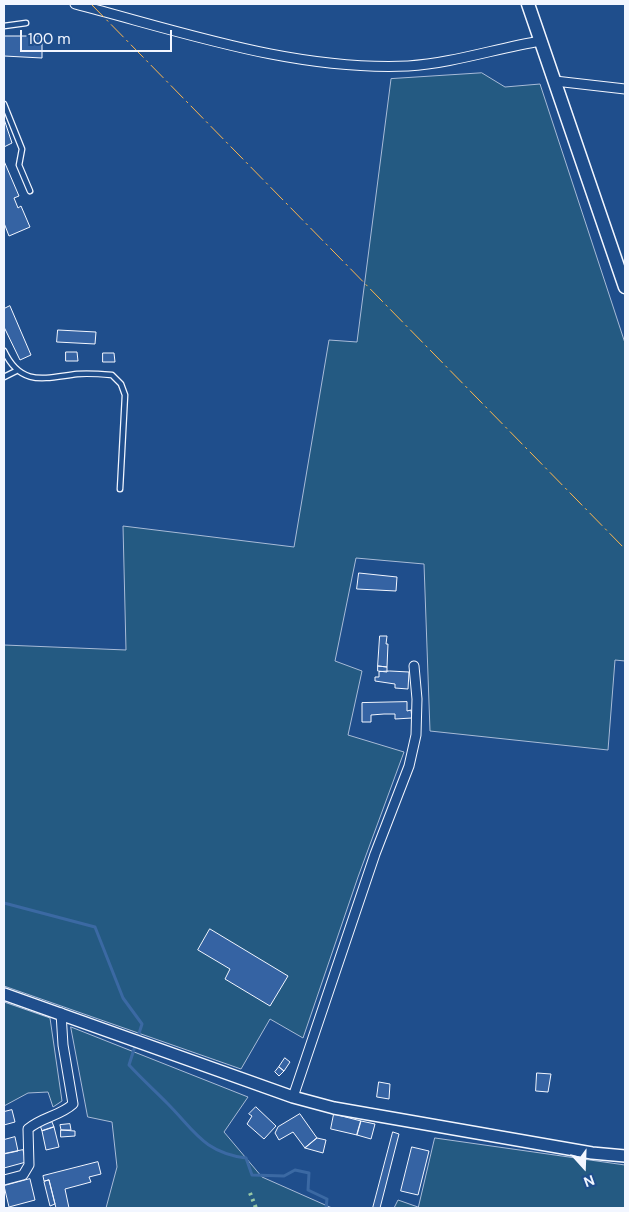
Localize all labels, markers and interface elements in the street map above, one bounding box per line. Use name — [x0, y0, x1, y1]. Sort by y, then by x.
scale bar — [22, 20, 175, 52]
text: 100 m — [28, 29, 71, 49]
north arrow — [559, 1142, 609, 1192]
text: N — [581, 1171, 597, 1191]

